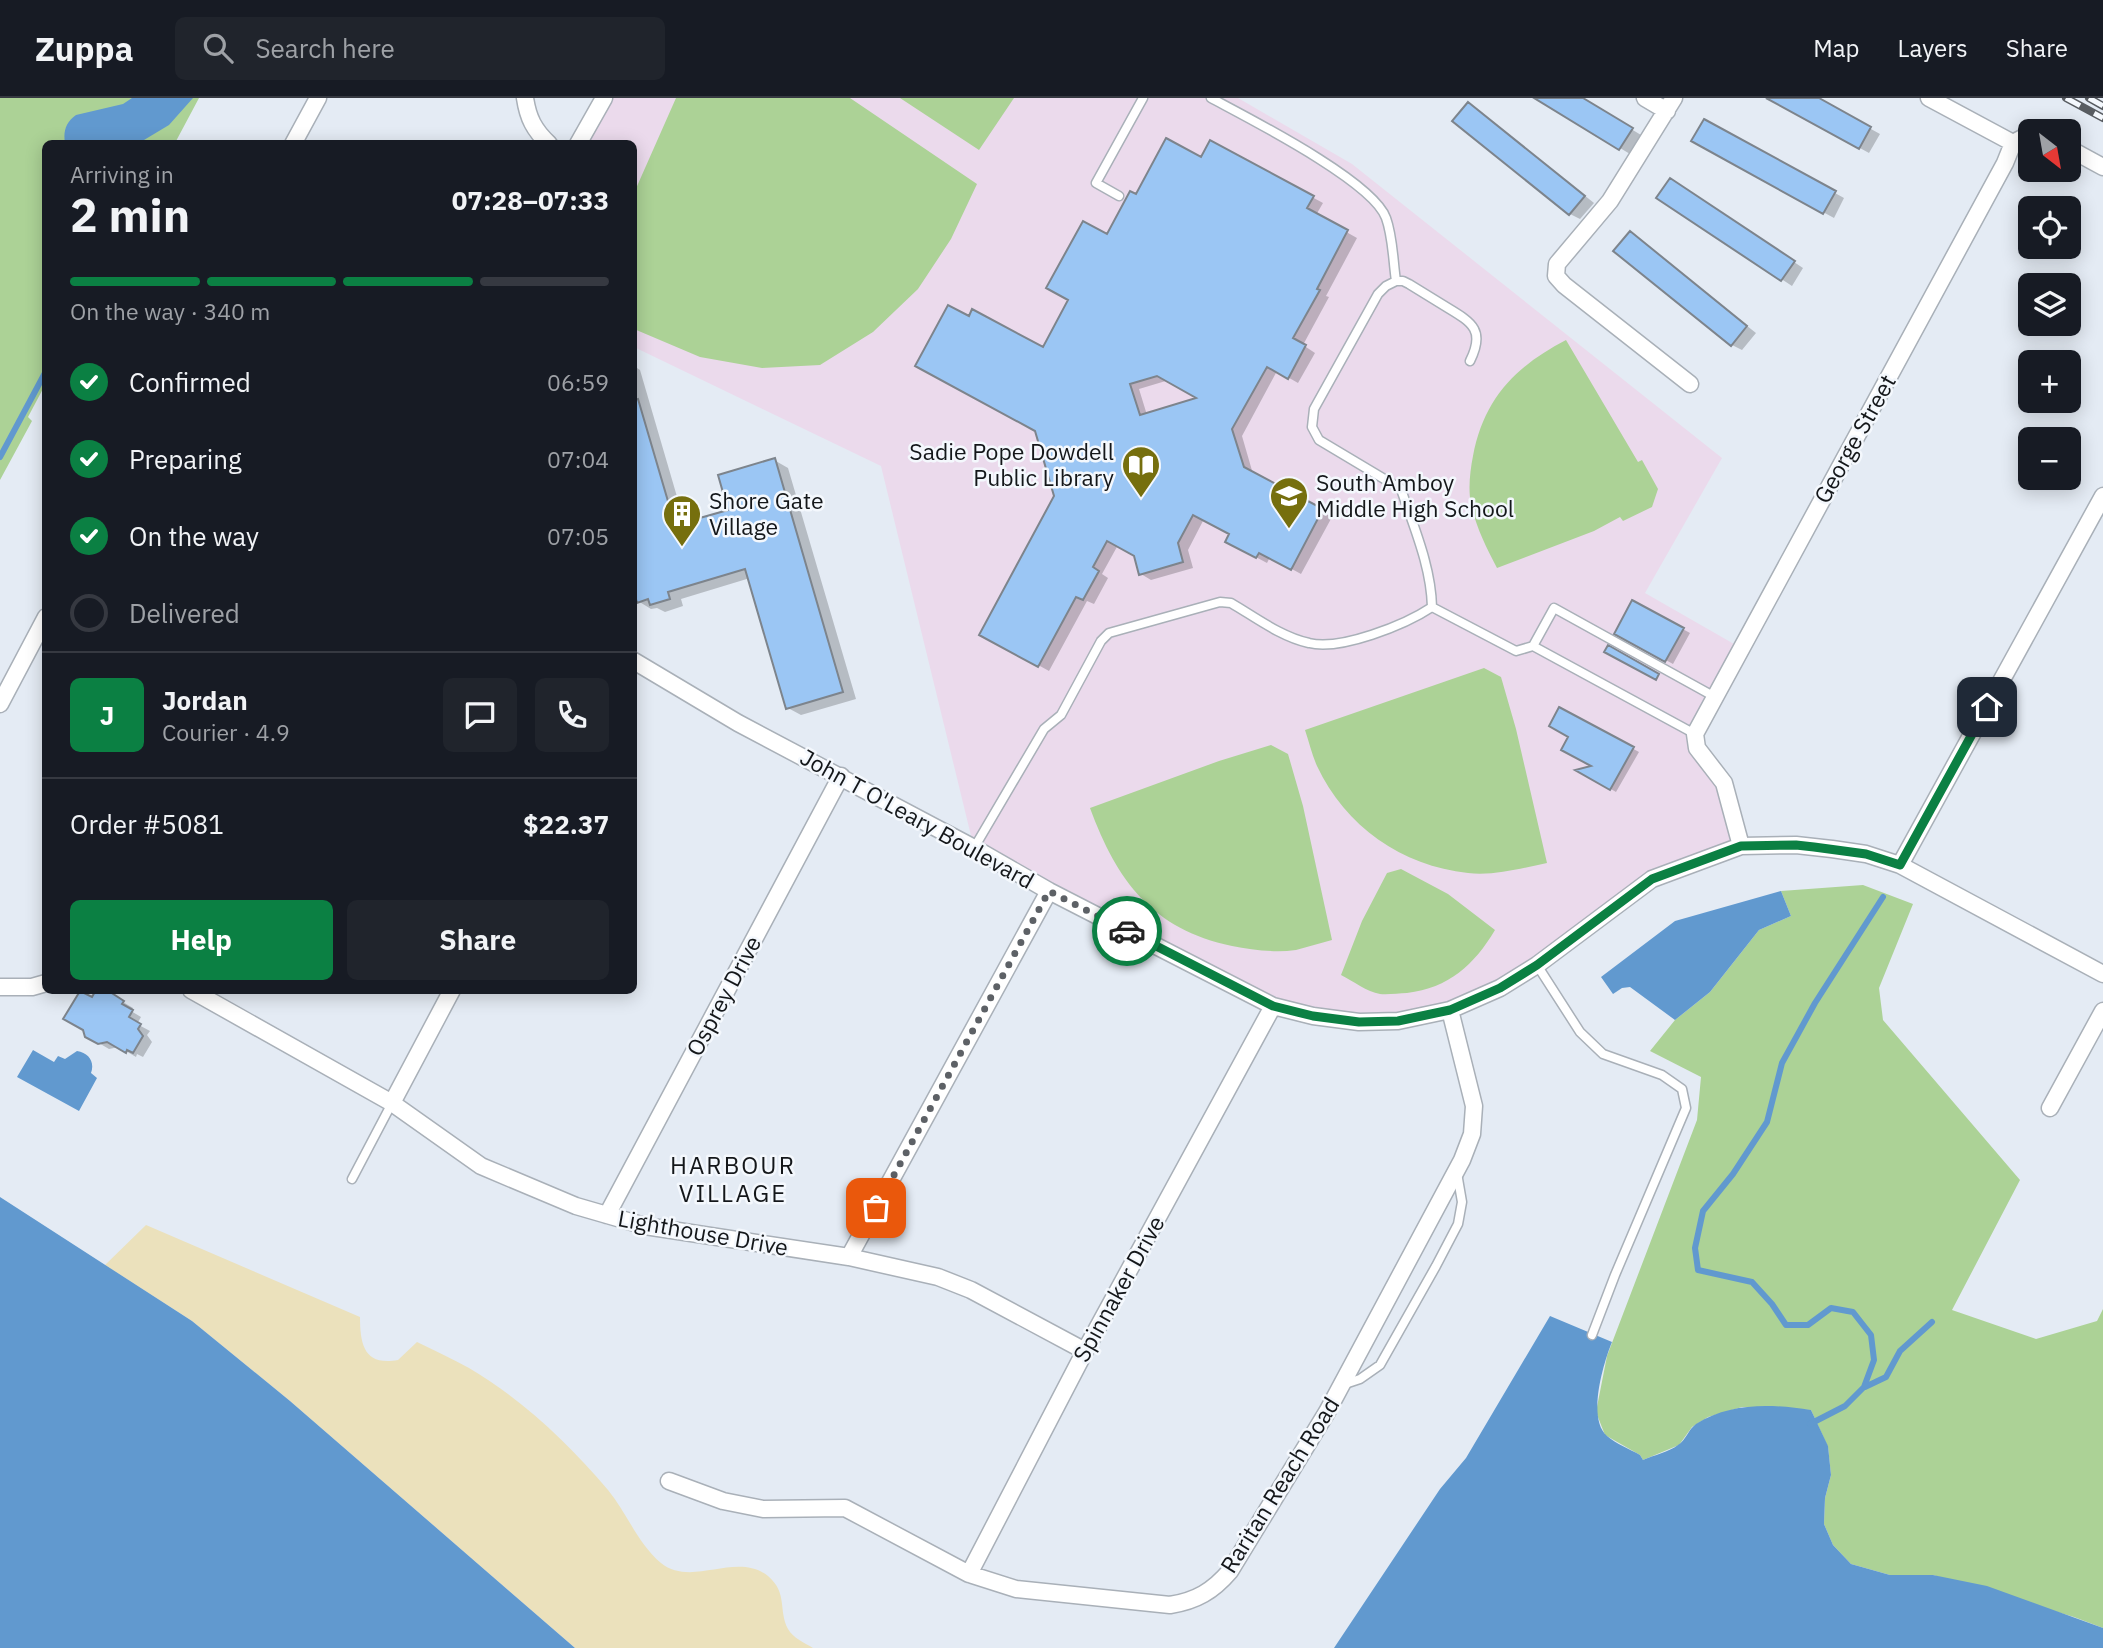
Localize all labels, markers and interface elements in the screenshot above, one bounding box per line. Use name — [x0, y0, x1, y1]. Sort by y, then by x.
search box — [175, 17, 665, 80]
text: Zuppa — [35, 27, 133, 70]
icon: search — [199, 29, 237, 67]
text: Search here — [255, 31, 395, 65]
text: Map — [1813, 32, 1860, 64]
text: Layers — [1898, 32, 1968, 64]
text: Share — [2006, 32, 2068, 64]
north arrow — [2018, 119, 2081, 182]
map controls — [2018, 119, 2081, 490]
text: Arriving in — [70, 159, 174, 189]
text: 07:28–07:33 — [452, 183, 609, 217]
text: 2 min — [70, 185, 190, 245]
button: locate — [2018, 196, 2081, 259]
button: layers — [2018, 273, 2081, 336]
text: On the way · 340 m — [70, 296, 270, 326]
button: + — [2018, 350, 2081, 413]
icon: check — [70, 363, 108, 401]
text: Confirmed — [129, 365, 251, 399]
text: 06:59 — [547, 367, 609, 397]
street label: George Street — [1806, 369, 1902, 508]
button: − — [2018, 427, 2081, 490]
place label: Sadie Pope Dowdell Public Library — [909, 436, 1115, 492]
icon: check — [70, 440, 108, 478]
text: Preparing — [129, 442, 242, 476]
text: 07:04 — [547, 444, 609, 474]
library icon: Sadie Pope Dowdell Public Library — [1120, 444, 1162, 499]
place label: South Amboy Middle High School — [1316, 467, 1514, 523]
school or university icon: South Amboy Middle High School — [1268, 475, 1310, 530]
place label: Shore Gate Village — [709, 485, 824, 541]
building icon: Shore Gate Village — [661, 493, 703, 548]
icon: check — [70, 517, 108, 555]
text: On the way — [129, 519, 259, 553]
text: 07:05 — [547, 521, 609, 551]
text: Delivered — [129, 596, 240, 630]
pin — [1957, 677, 2017, 737]
button: chat — [443, 678, 517, 752]
button: phone — [535, 678, 609, 752]
text: Jordan — [162, 683, 248, 717]
icon: home — [1968, 688, 2006, 726]
text: J — [100, 698, 114, 732]
text: Courier · 4.9 — [162, 717, 290, 747]
street label: John T O'Leary Boulevard — [795, 741, 1040, 895]
text: Order #5081 — [70, 807, 224, 841]
text: $22.37 — [523, 807, 609, 841]
courier — [1092, 896, 1162, 966]
button: Help — [70, 900, 333, 980]
button: Share — [347, 900, 609, 980]
icon: car — [1108, 912, 1146, 950]
street label: Osprey Drive — [679, 930, 767, 1061]
district label: HARBOUR VILLAGE — [670, 1149, 796, 1209]
pin — [846, 1178, 906, 1238]
icon: bag — [857, 1189, 895, 1227]
street label: Lighthouse Drive — [616, 1202, 791, 1262]
street label: Spinnaker Drive — [1066, 1210, 1171, 1367]
street label: Raritan Reach Road — [1213, 1391, 1345, 1578]

